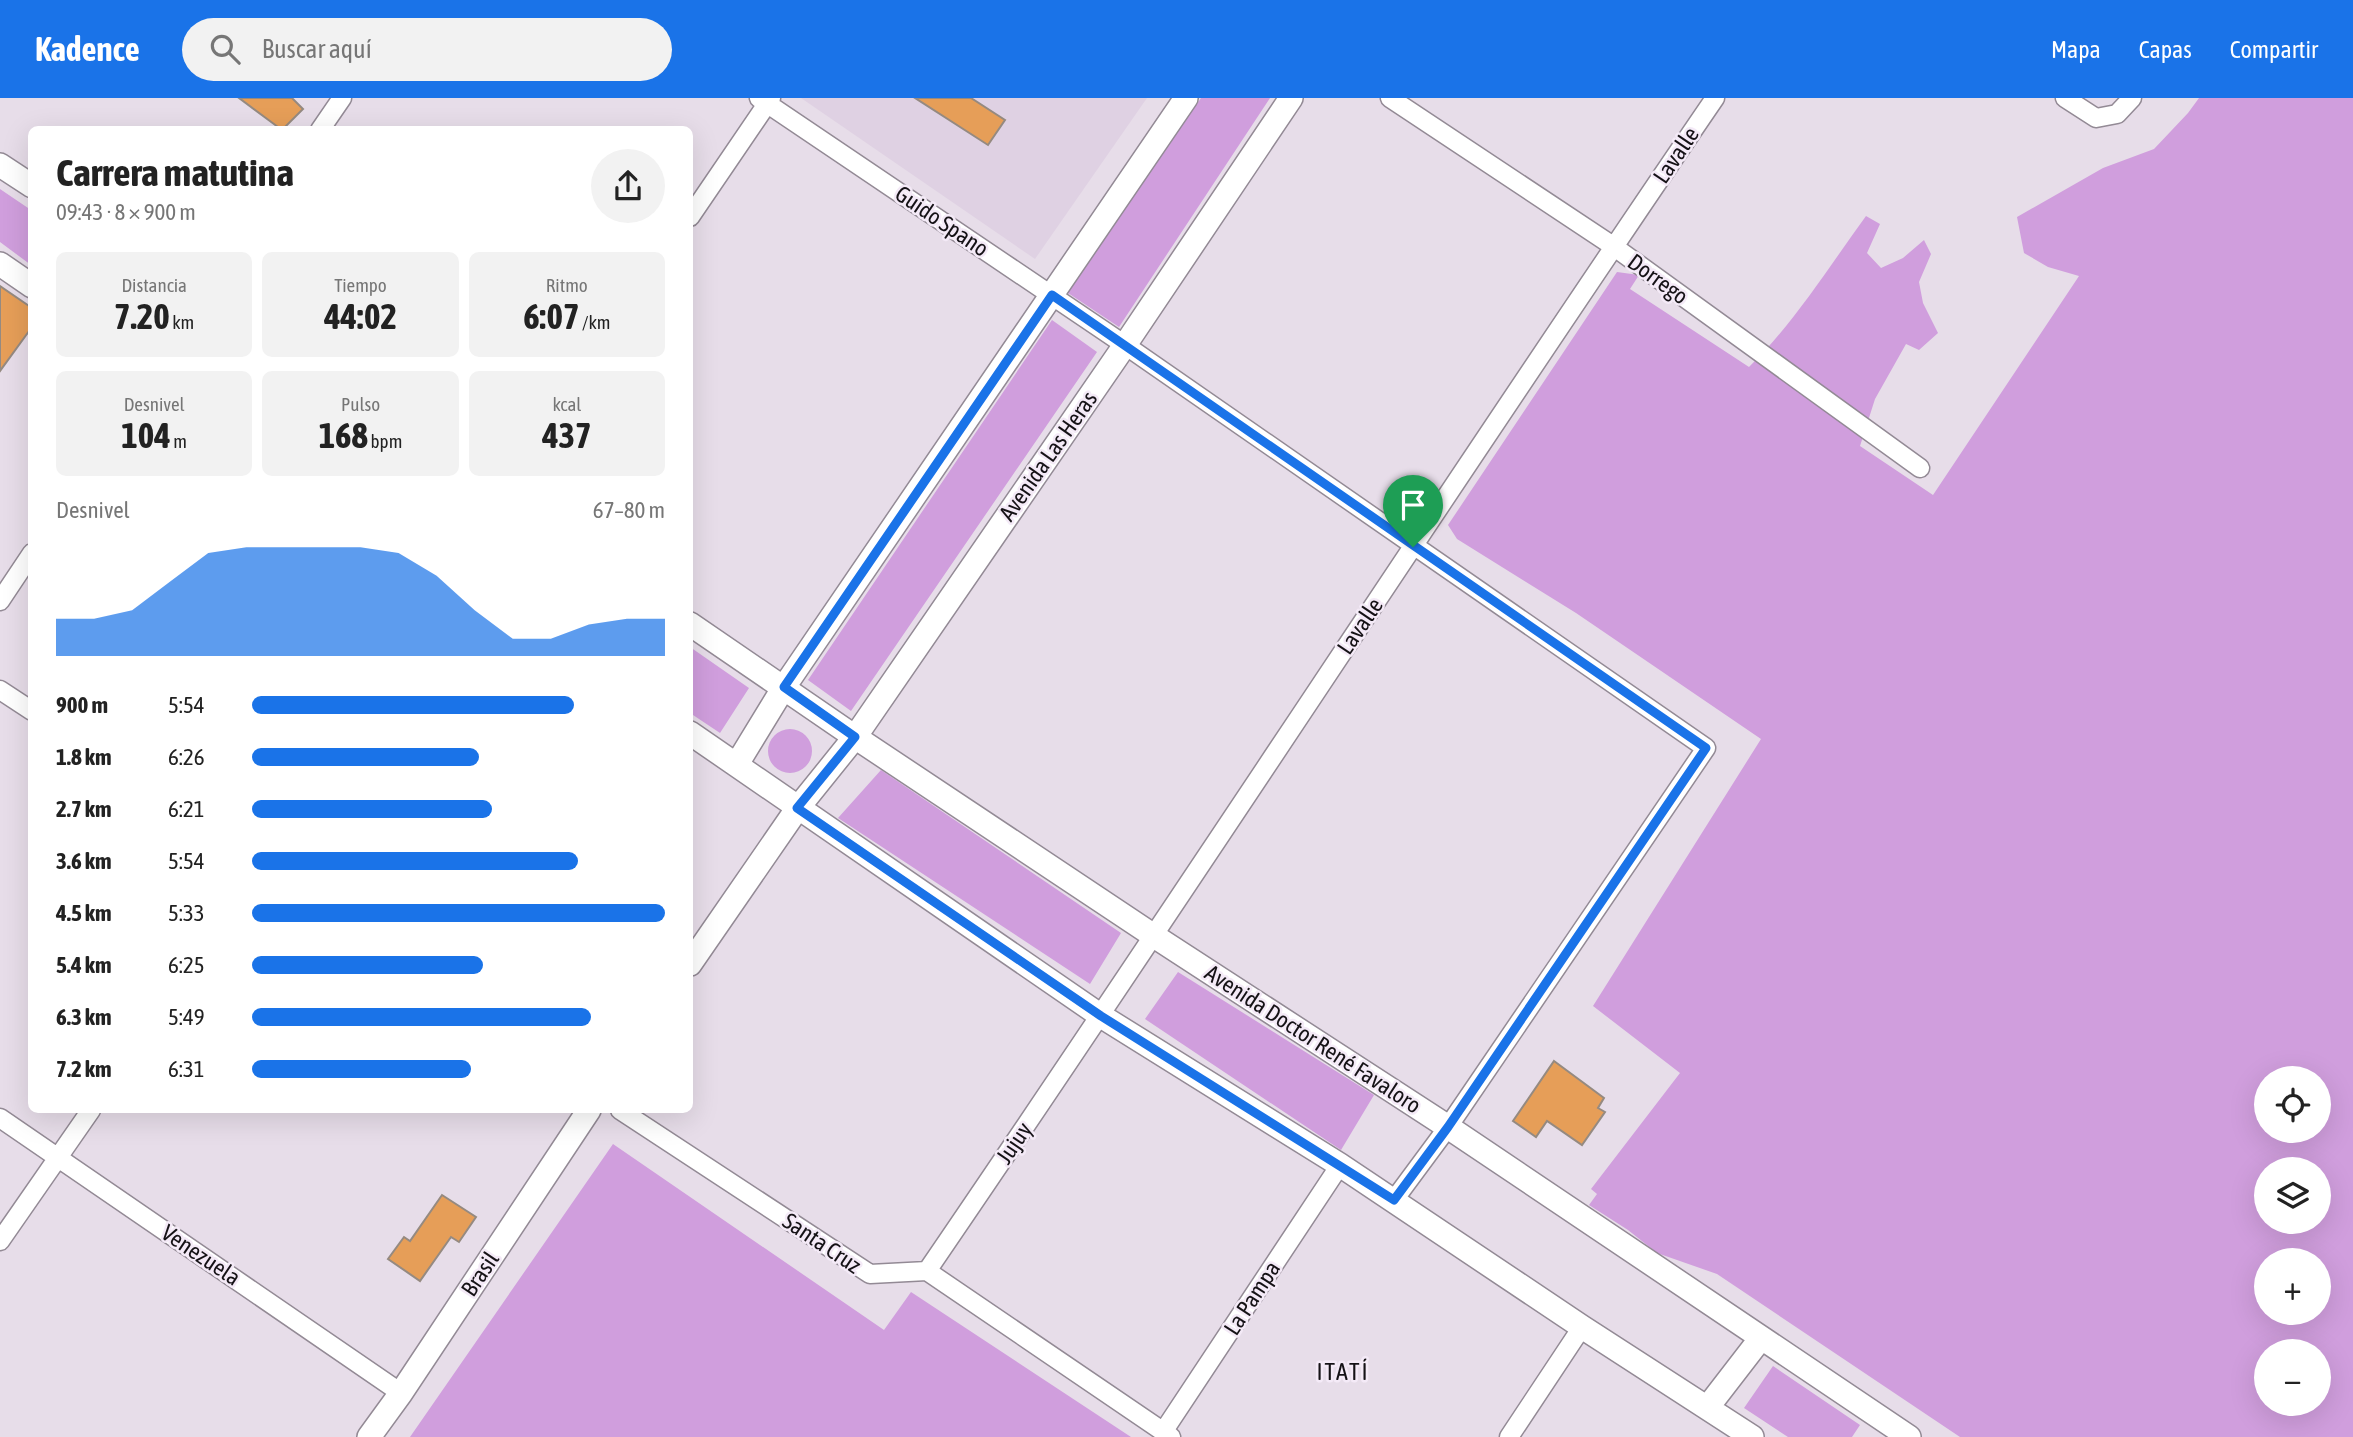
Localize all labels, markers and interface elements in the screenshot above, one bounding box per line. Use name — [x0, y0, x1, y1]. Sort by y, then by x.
search box — [182, 18, 672, 81]
text: Kadence — [35, 30, 140, 68]
icon: search — [206, 30, 244, 68]
text: Buscar aquí — [262, 34, 372, 64]
text: Mapa — [2051, 36, 2101, 63]
text: Capas — [2139, 36, 2192, 63]
text: Compartir — [2230, 36, 2318, 63]
street label: Lavalle — [1648, 122, 1704, 188]
button: share — [591, 149, 665, 223]
text: Carrera matutina — [56, 151, 294, 194]
street label: Guido Spano — [891, 180, 993, 262]
text: 09:43 · 8 × 900 m — [56, 199, 196, 225]
street label: Dorrego — [1623, 249, 1693, 309]
text: Distancia — [121, 274, 187, 296]
text: Tiempo — [334, 274, 387, 296]
text: Ritmo — [546, 274, 588, 296]
text: 7.20 — [114, 296, 170, 336]
text: 44:02 — [324, 296, 397, 336]
text: 6:07 — [523, 296, 579, 336]
text: km — [170, 311, 194, 333]
text: /km — [579, 311, 611, 333]
street label: Avenida Las Heras — [994, 386, 1102, 526]
text: Desnivel — [124, 393, 185, 415]
text: Pulso — [341, 393, 380, 415]
text: kcal — [552, 393, 581, 415]
text: 104 — [121, 415, 171, 455]
text: 168 — [319, 415, 368, 455]
text: 437 — [542, 415, 592, 455]
text: m — [171, 430, 187, 452]
text: bpm — [368, 430, 402, 452]
pin — [1383, 475, 1443, 547]
icon: arrive — [1394, 486, 1432, 524]
text: Desnivel — [56, 497, 130, 523]
text: 67–80 m — [593, 497, 665, 523]
street label: Lavalle — [1332, 593, 1388, 659]
text: 900 m — [56, 692, 108, 718]
text: 5:54 — [168, 692, 205, 718]
text: 1.8 km — [56, 744, 112, 770]
text: 6:26 — [168, 744, 205, 770]
text: 2.7 km — [56, 796, 112, 822]
text: 6:21 — [168, 796, 205, 822]
text: 3.6 km — [56, 848, 112, 874]
text: 5:54 — [168, 848, 205, 874]
text: 4.5 km — [56, 900, 112, 926]
text: 5:33 — [168, 900, 205, 926]
text: 5.4 km — [56, 952, 112, 978]
text: 6:25 — [168, 952, 205, 978]
street label: Avenida Doctor René Favaloro — [1200, 959, 1426, 1119]
text: 6.3 km — [56, 1004, 112, 1030]
text: 5:49 — [168, 1004, 205, 1030]
text: 7.2 km — [56, 1056, 112, 1082]
text: 6:31 — [168, 1056, 205, 1082]
map controls — [2254, 1066, 2331, 1416]
button: locate — [2254, 1066, 2331, 1143]
street label: Jujuy — [991, 1117, 1037, 1169]
button: layers — [2254, 1157, 2331, 1234]
street label: Santa Cruz — [778, 1207, 866, 1279]
street label: Venezuela — [157, 1219, 245, 1291]
street label: Brasil — [456, 1247, 504, 1301]
button: + — [2254, 1248, 2331, 1325]
street label: La Pampa — [1219, 1256, 1285, 1340]
button: − — [2254, 1339, 2331, 1416]
district label: ITATÍ — [1316, 1358, 1370, 1385]

